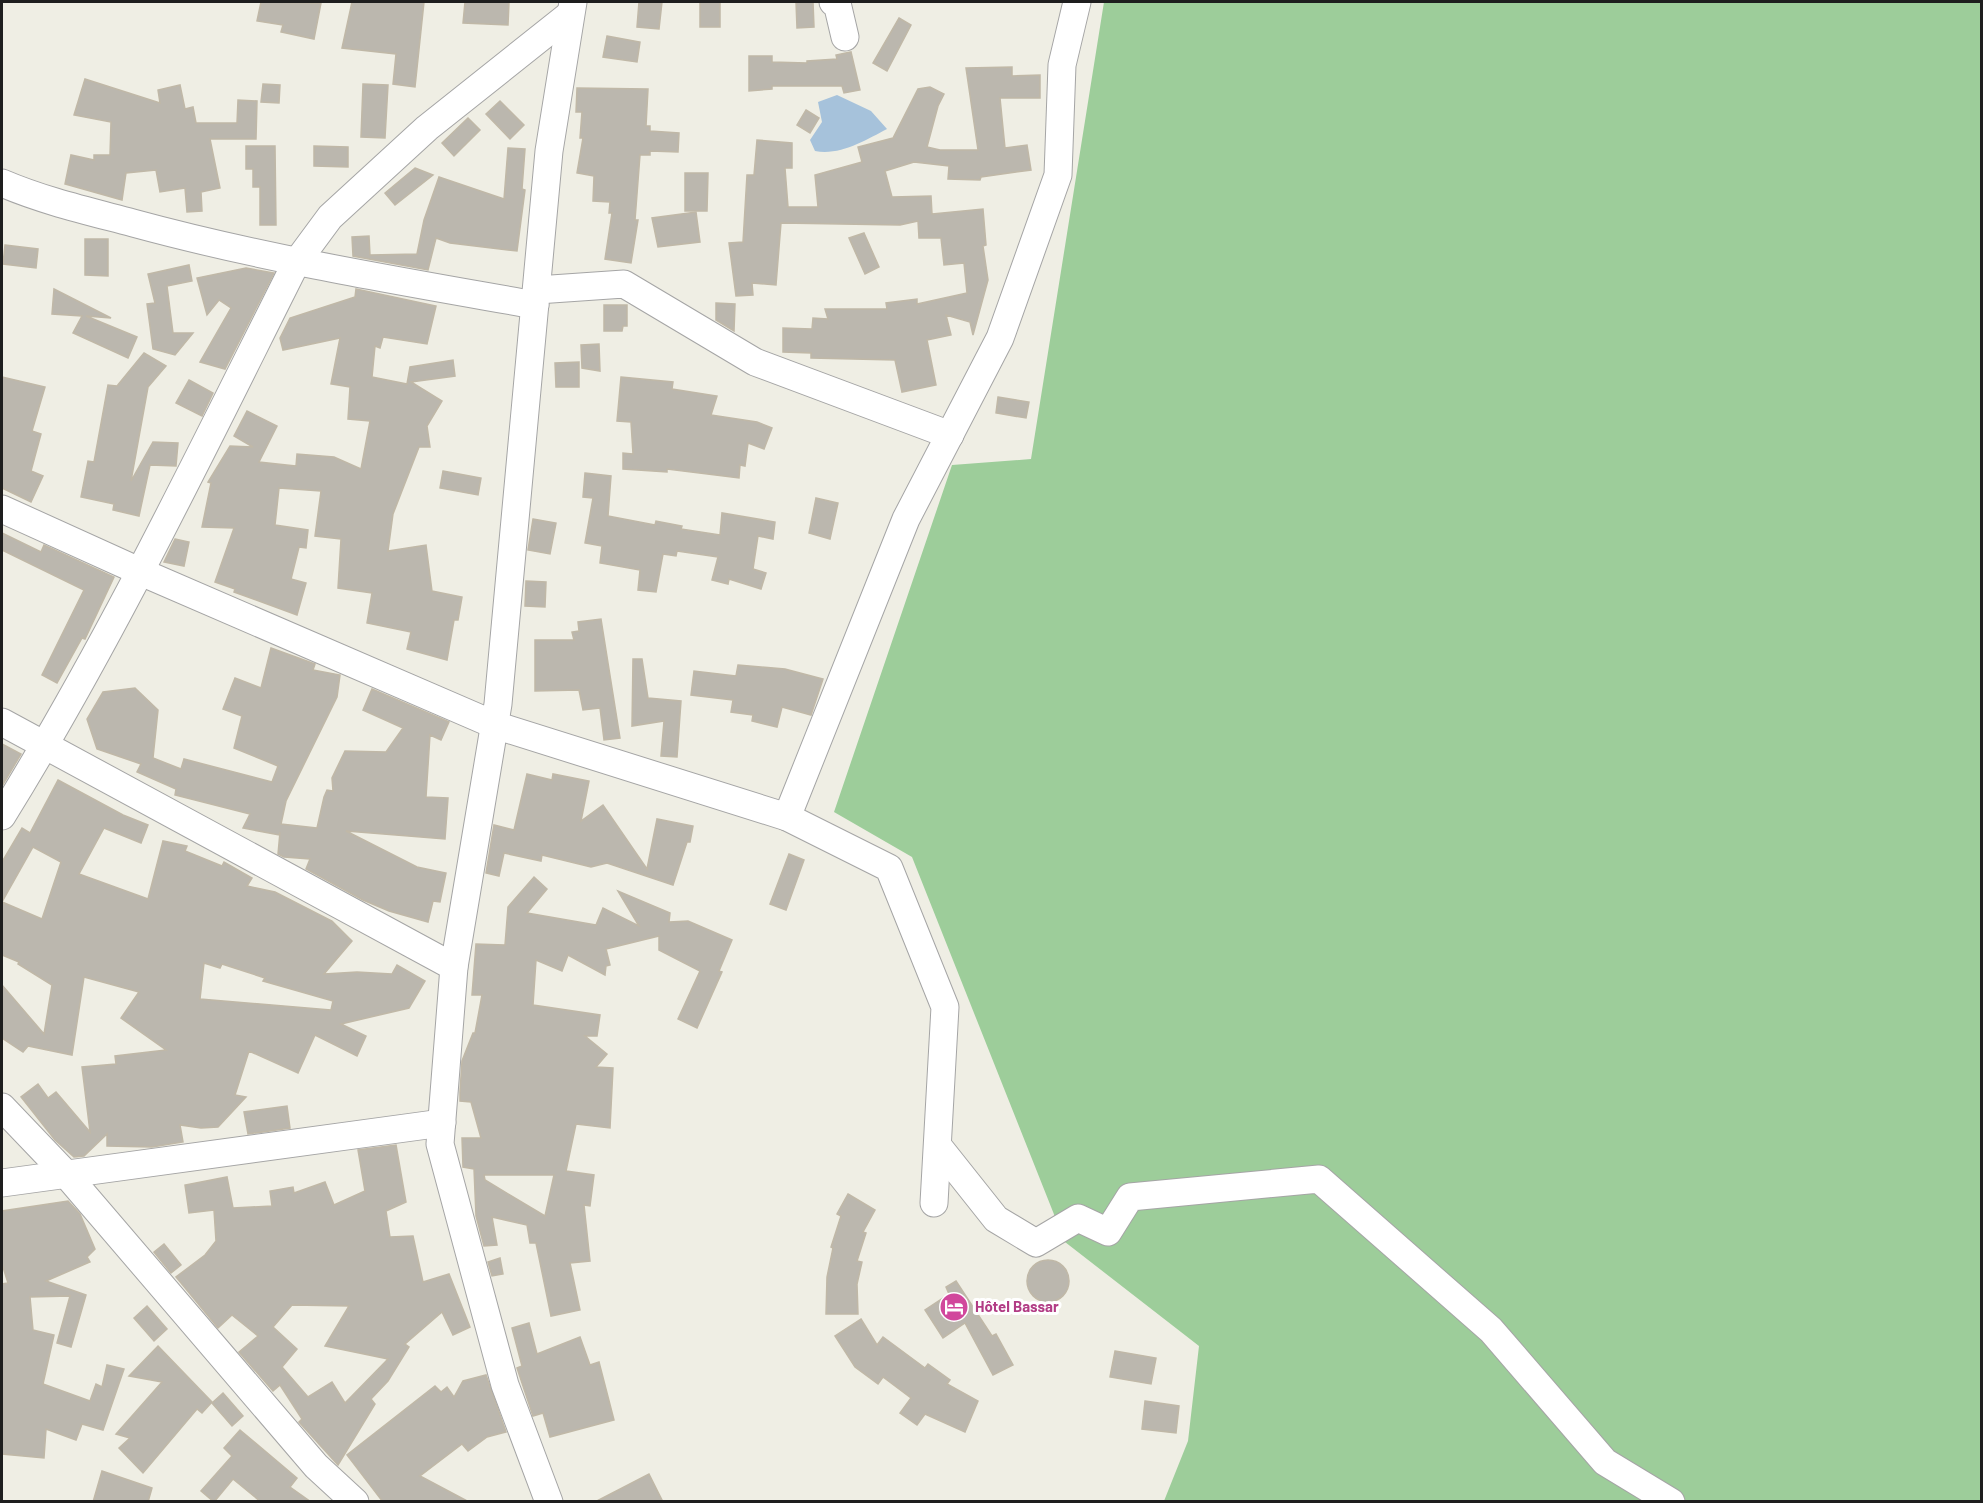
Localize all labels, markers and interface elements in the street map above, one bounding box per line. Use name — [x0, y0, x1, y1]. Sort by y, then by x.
hotel icon: Hôtel Bassar — [938, 1291, 970, 1323]
place label: Hôtel Bassar — [975, 1297, 1059, 1315]

